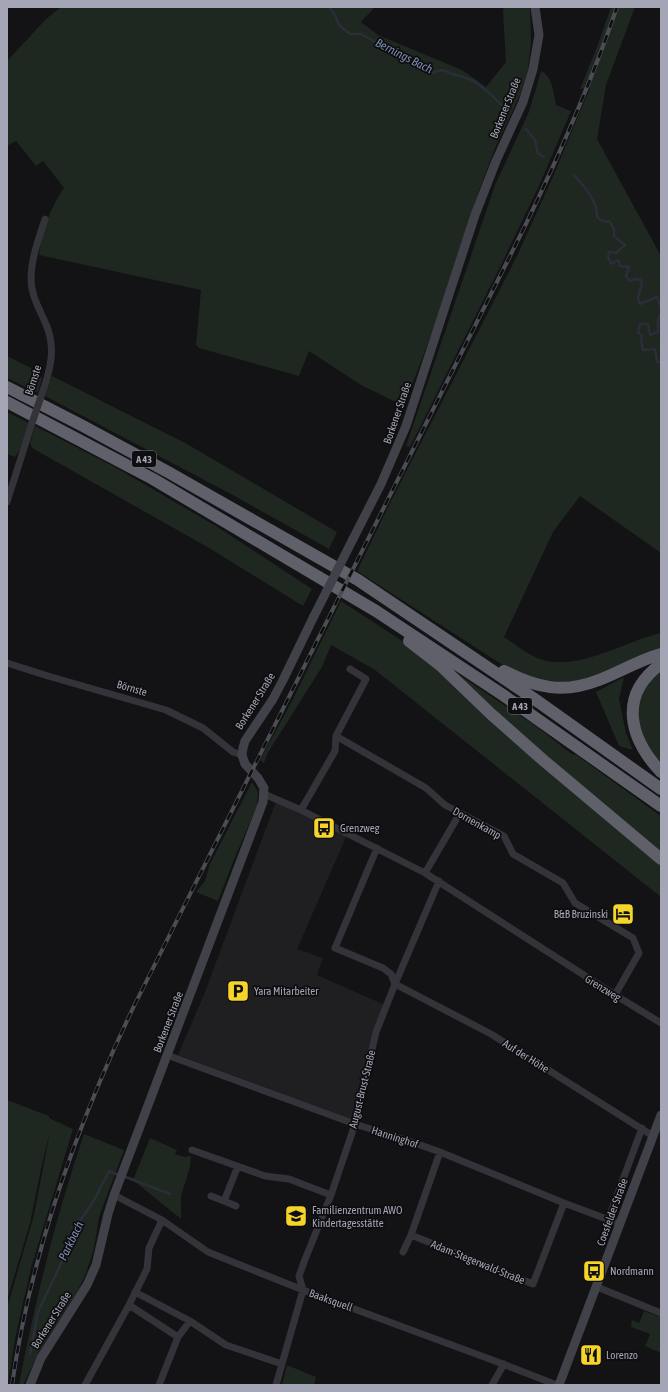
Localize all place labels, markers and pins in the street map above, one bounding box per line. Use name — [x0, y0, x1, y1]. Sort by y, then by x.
bus stop icon: Grenzweg — [311, 815, 337, 841]
place label: Grenzweg — [340, 822, 380, 834]
hotel icon: B&B Bruzinski — [610, 901, 636, 927]
place label: B&B Bruzinski — [554, 908, 608, 920]
parking icon: Yara Mitarbeiter — [225, 978, 251, 1004]
place label: Yara Mitarbeiter — [254, 985, 319, 997]
school or university icon: Familienzentrum AWO Kindertagesstätte — [283, 1203, 309, 1229]
place label: Familienzentrum AWO Kindertagesstätte — [312, 1204, 402, 1229]
bus stop icon: Nordmann — [581, 1258, 607, 1284]
place label: Nordmann — [610, 1265, 654, 1277]
restaurant icon: Lorenzo — [578, 1342, 604, 1368]
place label: Lorenzo — [606, 1349, 638, 1361]

